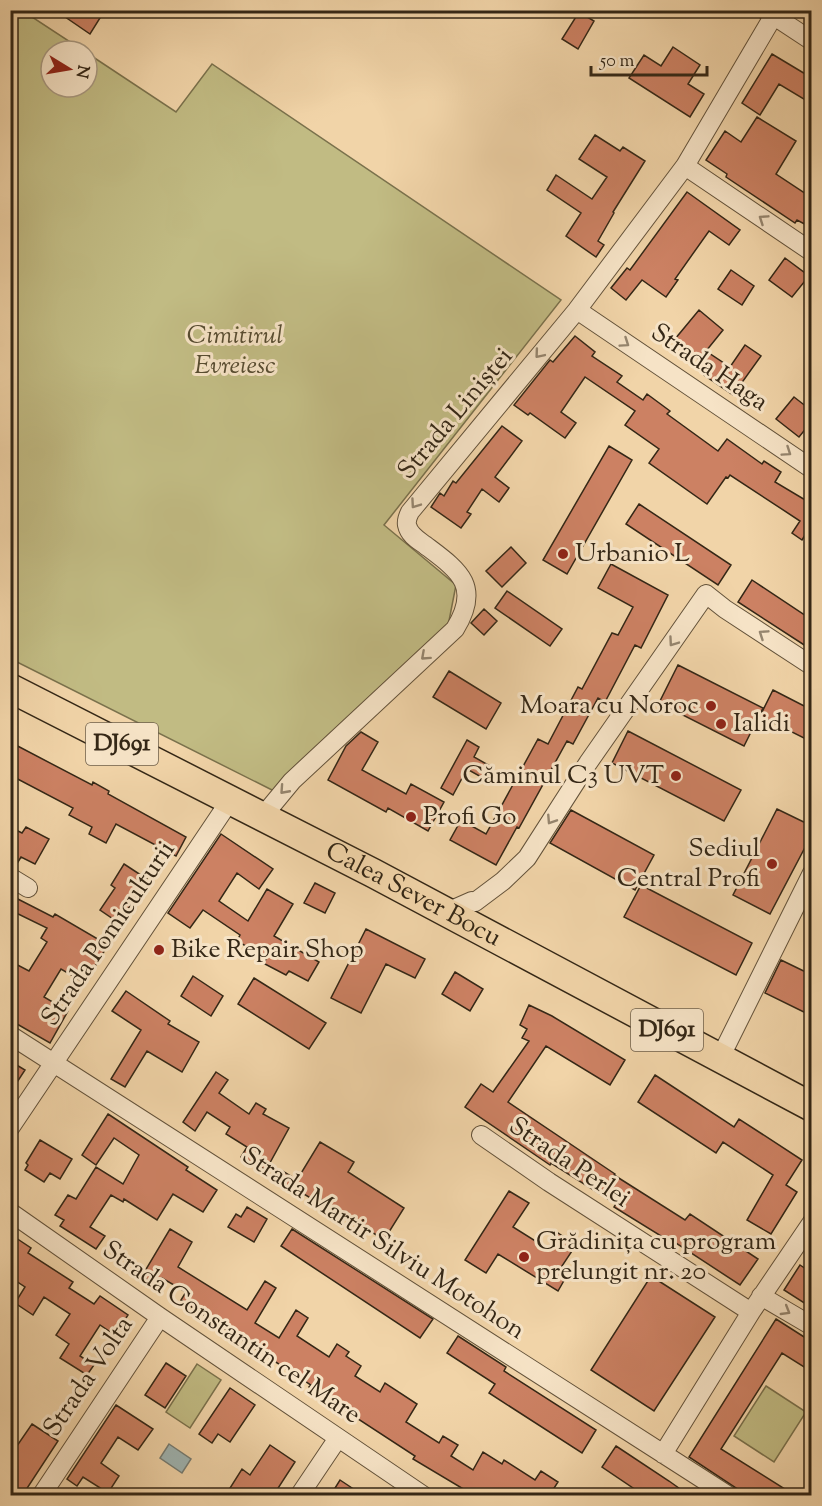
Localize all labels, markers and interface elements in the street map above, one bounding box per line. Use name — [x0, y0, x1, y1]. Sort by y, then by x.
north arrow — [39, 39, 99, 99]
scale bar — [591, 39, 706, 77]
text: 50 m — [599, 49, 635, 75]
text: N — [69, 63, 94, 80]
one-way arrow — [759, 215, 769, 227]
street label: Strada Haga — [643, 315, 775, 421]
park label: Cimitirul Evreiesc — [187, 318, 283, 385]
one-way arrow — [619, 336, 630, 347]
street label: Strada Liniștei — [390, 340, 522, 488]
one-way arrow — [536, 347, 547, 358]
one-way arrow — [780, 445, 791, 456]
one-way arrow — [411, 498, 422, 509]
place label: Urbanio L — [575, 536, 690, 573]
marker: Urbanio L — [556, 547, 570, 561]
one-way arrow — [759, 630, 770, 641]
one-way arrow — [669, 635, 680, 646]
one-way arrow — [422, 649, 432, 660]
place label: Moara cu Noroc — [520, 688, 699, 725]
marker: Moara cu Noroc — [704, 699, 718, 713]
place label: Ialidi — [733, 706, 790, 743]
marker: Ialidi — [714, 717, 728, 731]
road number: DJ691 — [86, 723, 158, 765]
place label: Căminul C3 UVT — [463, 758, 664, 795]
marker: Căminul C3 UVT — [669, 769, 683, 783]
one-way arrow — [280, 783, 291, 794]
place label: Profi Go — [423, 799, 516, 836]
marker: Profi Go — [404, 810, 418, 824]
one-way arrow — [547, 814, 559, 824]
place label: Sediul Central Profi — [617, 831, 760, 898]
street label: Calea Sever Bocu — [319, 833, 508, 956]
street label: Strada Pomiculturii — [33, 834, 185, 1034]
marker: Sediul Central Profi — [765, 857, 779, 871]
place label: Bike Repair Shop — [171, 932, 364, 969]
marker: Bike Repair Shop — [152, 943, 166, 957]
road number: DJ691 — [631, 1009, 703, 1051]
street label: Strada Perlei — [501, 1109, 637, 1217]
street label: Strada Martir Silviu Motohon — [234, 1138, 532, 1350]
place label: Grădinița cu program prelungit nr. 20 — [536, 1224, 776, 1291]
street label: Strada Constantin cel Mare — [94, 1232, 368, 1434]
marker: Grădinița cu program prelungit nr. 20 — [517, 1250, 531, 1264]
one-way arrow — [780, 1304, 790, 1315]
street label: Strada Volta — [35, 1309, 143, 1445]

